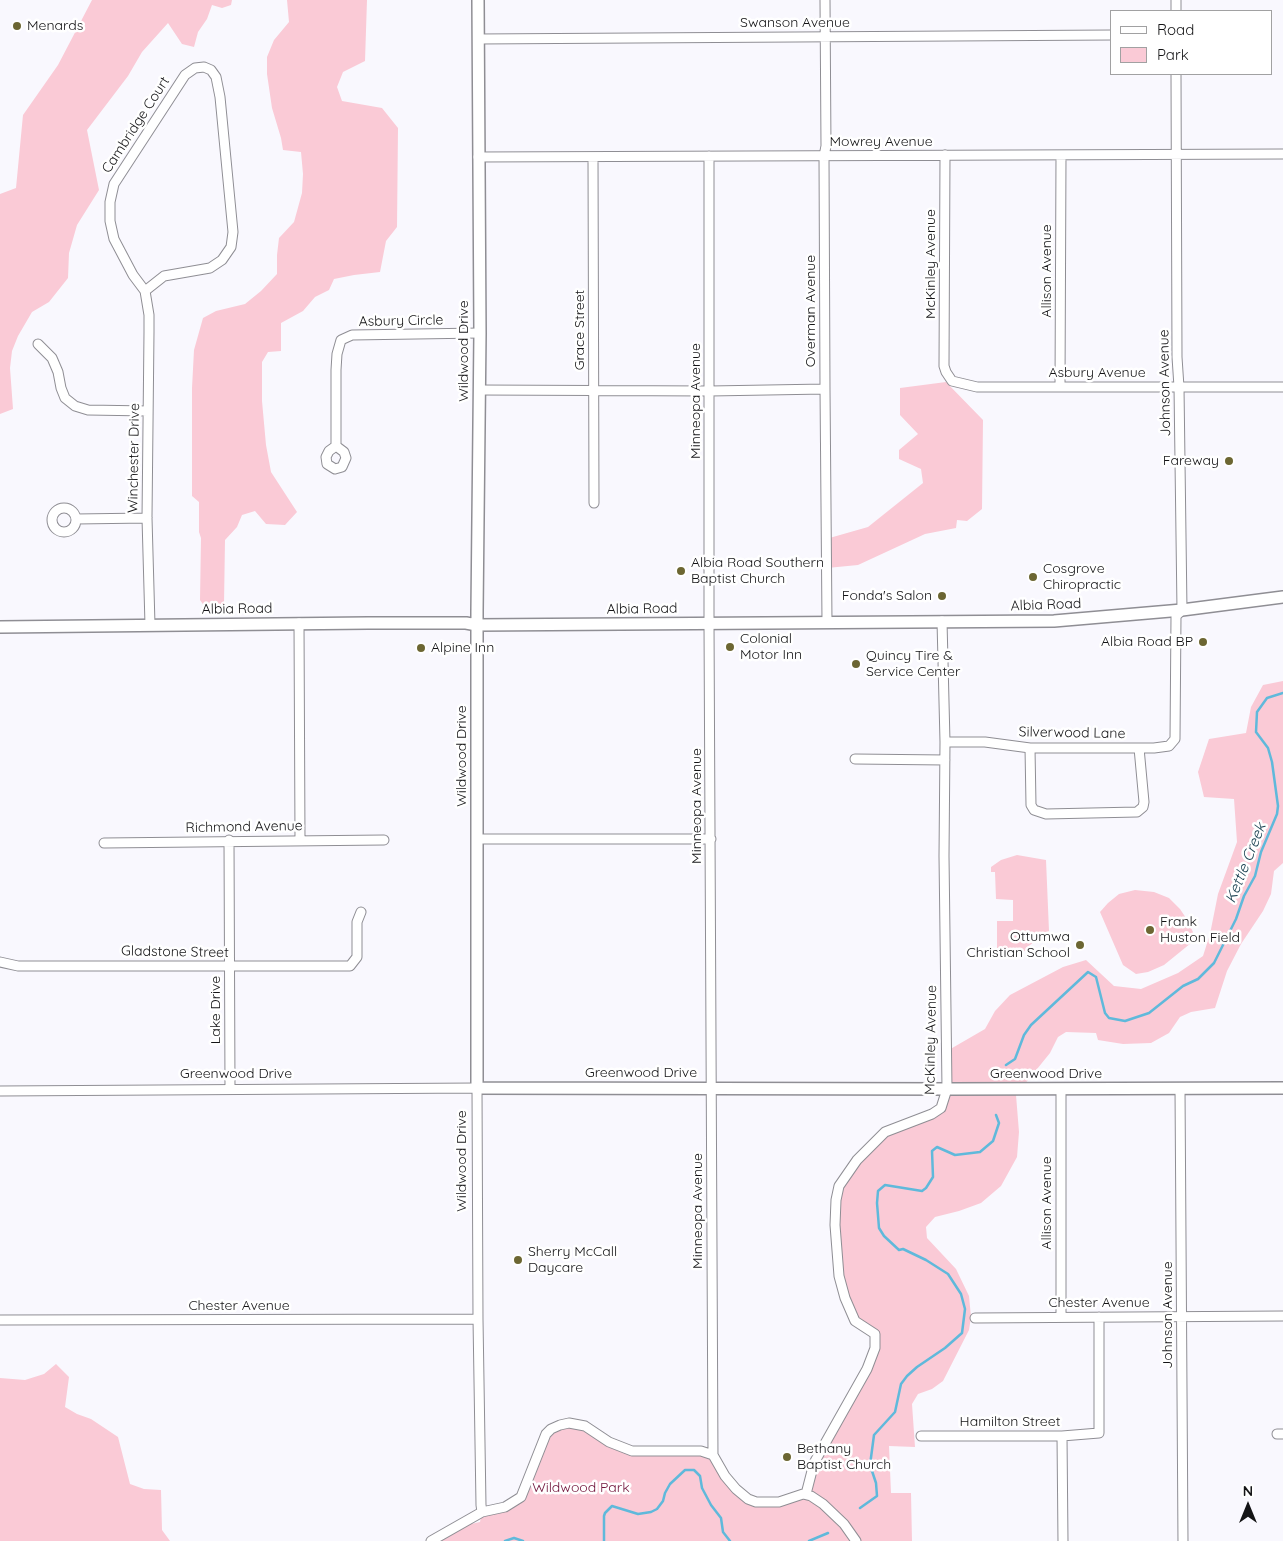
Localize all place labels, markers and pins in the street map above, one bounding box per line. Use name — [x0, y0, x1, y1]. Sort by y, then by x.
place label: Menards — [27, 18, 83, 34]
marker: Menards — [11, 20, 23, 32]
place label: Fareway — [1163, 453, 1219, 469]
marker: Fareway — [1223, 455, 1235, 467]
place label: Albia Road Southern Baptist Church — [691, 555, 824, 588]
place label: Cosgrove Chiropractic — [1043, 561, 1121, 594]
marker: Albia Road Southern Baptist Church — [675, 565, 687, 577]
marker: Cosgrove Chiropractic — [1027, 571, 1039, 583]
place label: Fonda's Salon — [842, 588, 932, 604]
marker: Fonda's Salon — [936, 590, 948, 602]
place label: Colonial Motor Inn — [740, 631, 802, 664]
place label: Albia Road BP — [1101, 634, 1193, 650]
marker: Albia Road BP — [1197, 636, 1209, 648]
place label: Alpine Inn — [431, 640, 494, 656]
marker: Colonial Motor Inn — [724, 641, 736, 653]
marker: Alpine Inn — [415, 642, 427, 654]
place label: Quincy Tire & Service Center — [866, 648, 960, 680]
marker: Quincy Tire & Service Center — [850, 658, 862, 670]
place label: Frank Huston Field — [1160, 914, 1240, 946]
marker: Frank Huston Field — [1144, 924, 1156, 936]
place label: Ottumwa Christian School — [967, 929, 1070, 962]
marker: Ottumwa Christian School — [1074, 939, 1086, 951]
place label: Sherry McCall Daycare — [528, 1244, 617, 1276]
marker: Sherry McCall Daycare — [512, 1254, 524, 1266]
place label: Bethany Baptist Church — [797, 1441, 891, 1474]
marker: Bethany Baptist Church — [781, 1451, 793, 1463]

